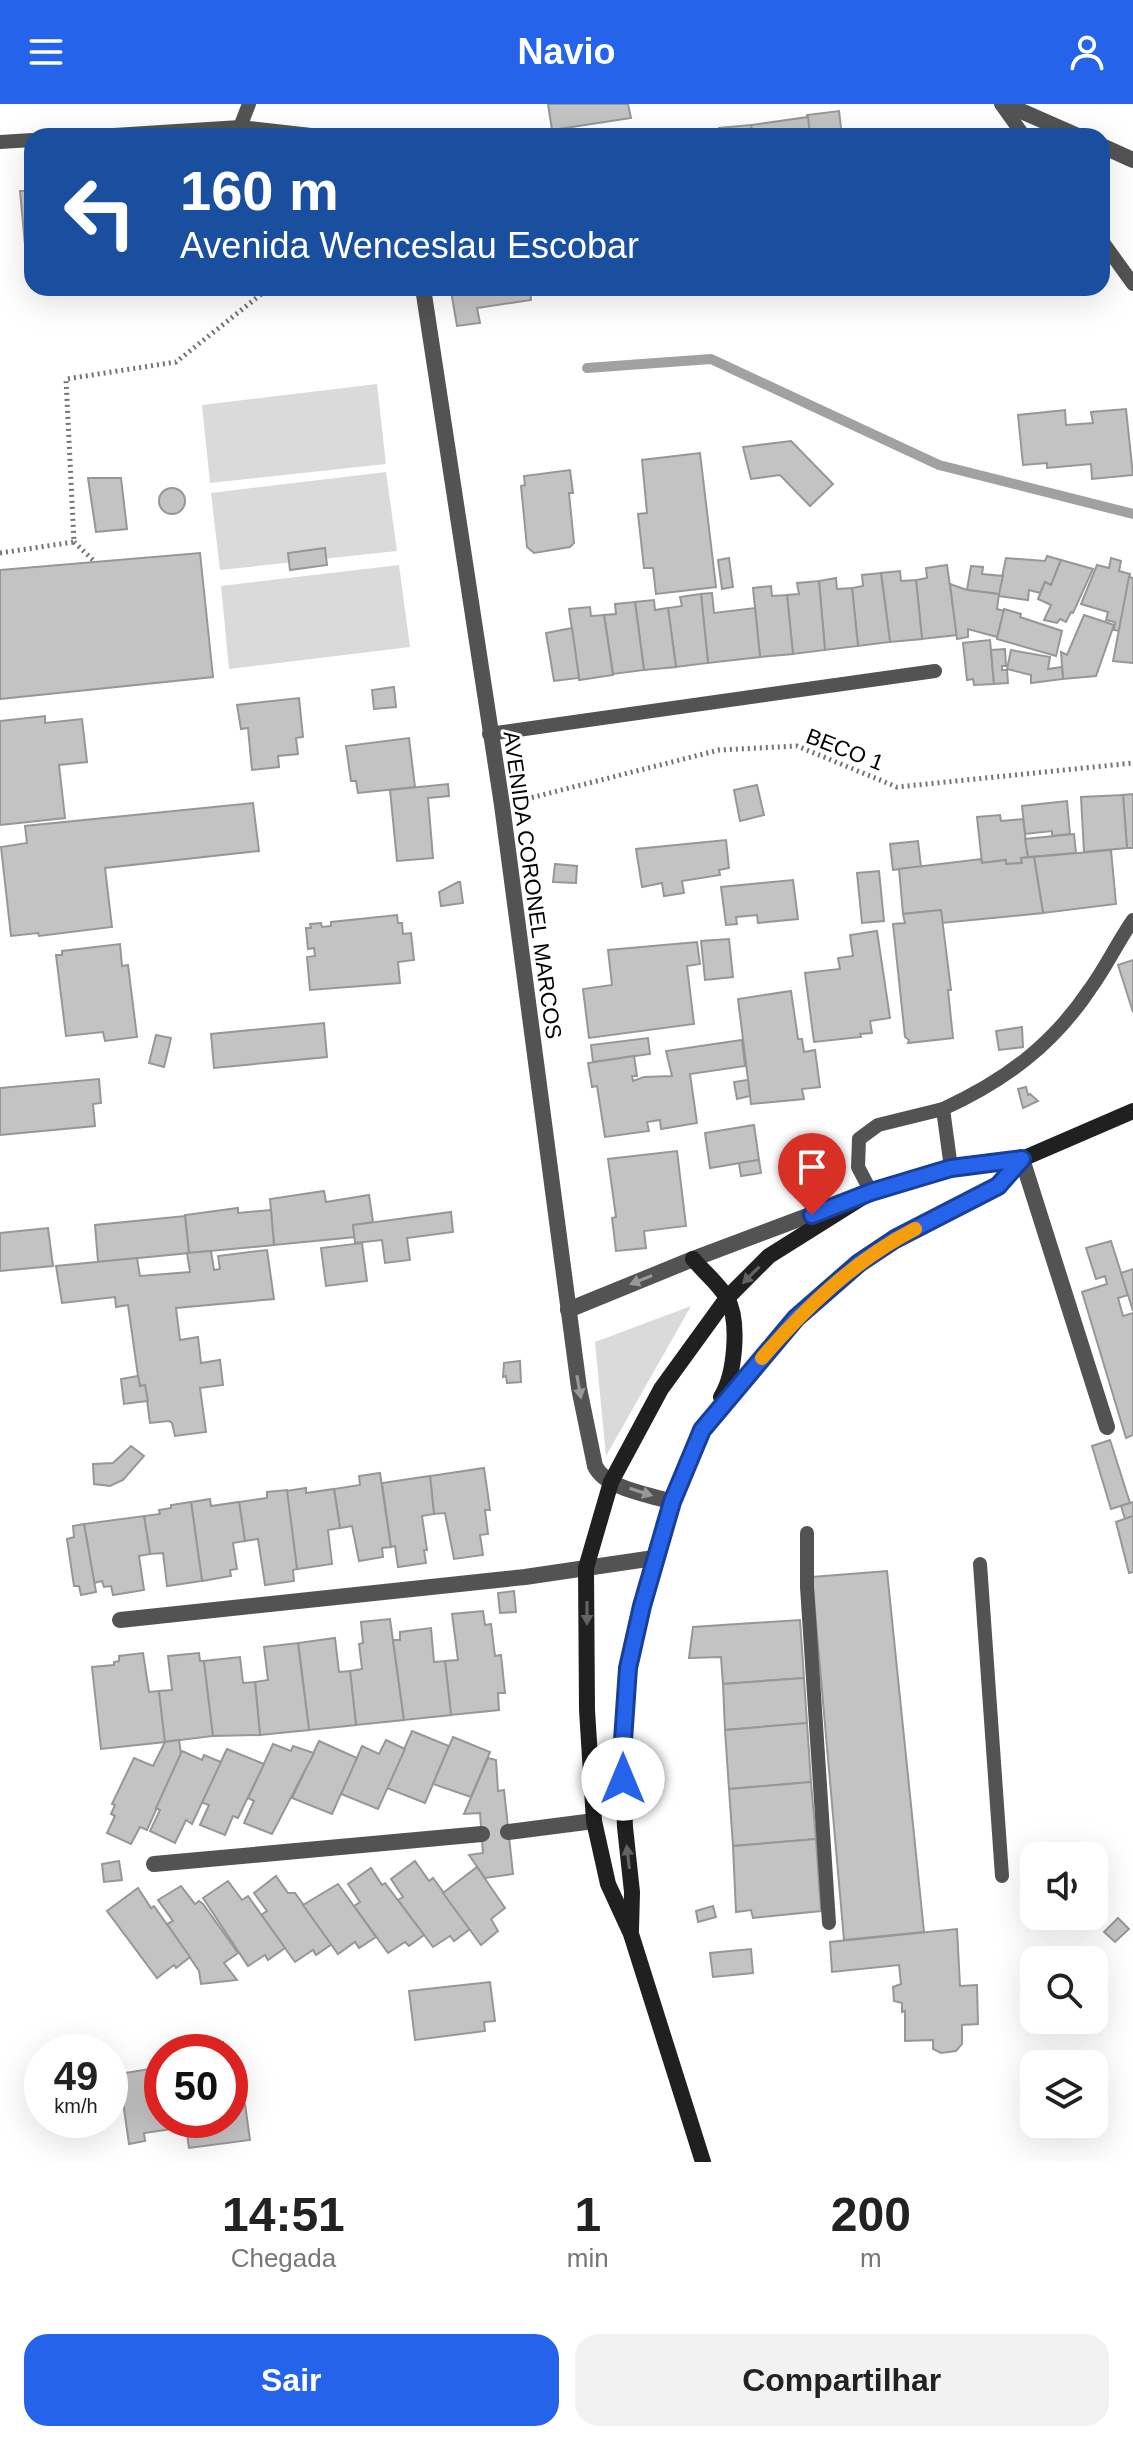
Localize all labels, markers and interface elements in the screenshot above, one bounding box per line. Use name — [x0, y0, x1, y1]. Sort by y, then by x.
icon: menu — [24, 30, 68, 74]
icon: person — [1065, 30, 1109, 74]
text: Navio — [517, 31, 616, 72]
text: 160 m — [180, 159, 339, 222]
icon: left — [48, 160, 152, 264]
text: Avenida Wenceslau Escobar — [180, 225, 639, 266]
street label: BECO 1 — [803, 723, 887, 776]
street label: AVENIDA CORONEL MARCOS — [499, 730, 566, 1041]
pin — [778, 1133, 846, 1215]
icon: arrive — [790, 1145, 834, 1189]
one-way arrow — [742, 1265, 760, 1284]
one-way arrow — [629, 1274, 653, 1287]
one-way arrow — [574, 1375, 586, 1400]
one-way arrow — [629, 1486, 653, 1499]
one-way arrow — [580, 1601, 593, 1626]
position arrow — [581, 1737, 665, 1821]
map controls — [1020, 1842, 1108, 2138]
button: sound — [1020, 1842, 1108, 1930]
one-way arrow — [622, 1844, 635, 1869]
button: search — [1020, 1946, 1108, 2034]
speed limit sign: 50 — [144, 2034, 248, 2138]
button: layers — [1020, 2050, 1108, 2138]
text: 49 — [54, 2054, 98, 2098]
text: km/h — [54, 2095, 98, 2117]
text: 14:51 — [222, 2188, 345, 2241]
text: 1 — [574, 2188, 601, 2241]
text: 200 — [831, 2188, 911, 2241]
text: Chegada — [231, 2243, 336, 2273]
text: min — [567, 2243, 609, 2273]
text: m — [860, 2243, 882, 2273]
button: Sair — [24, 2334, 559, 2426]
button: Compartilhar — [575, 2334, 1109, 2426]

